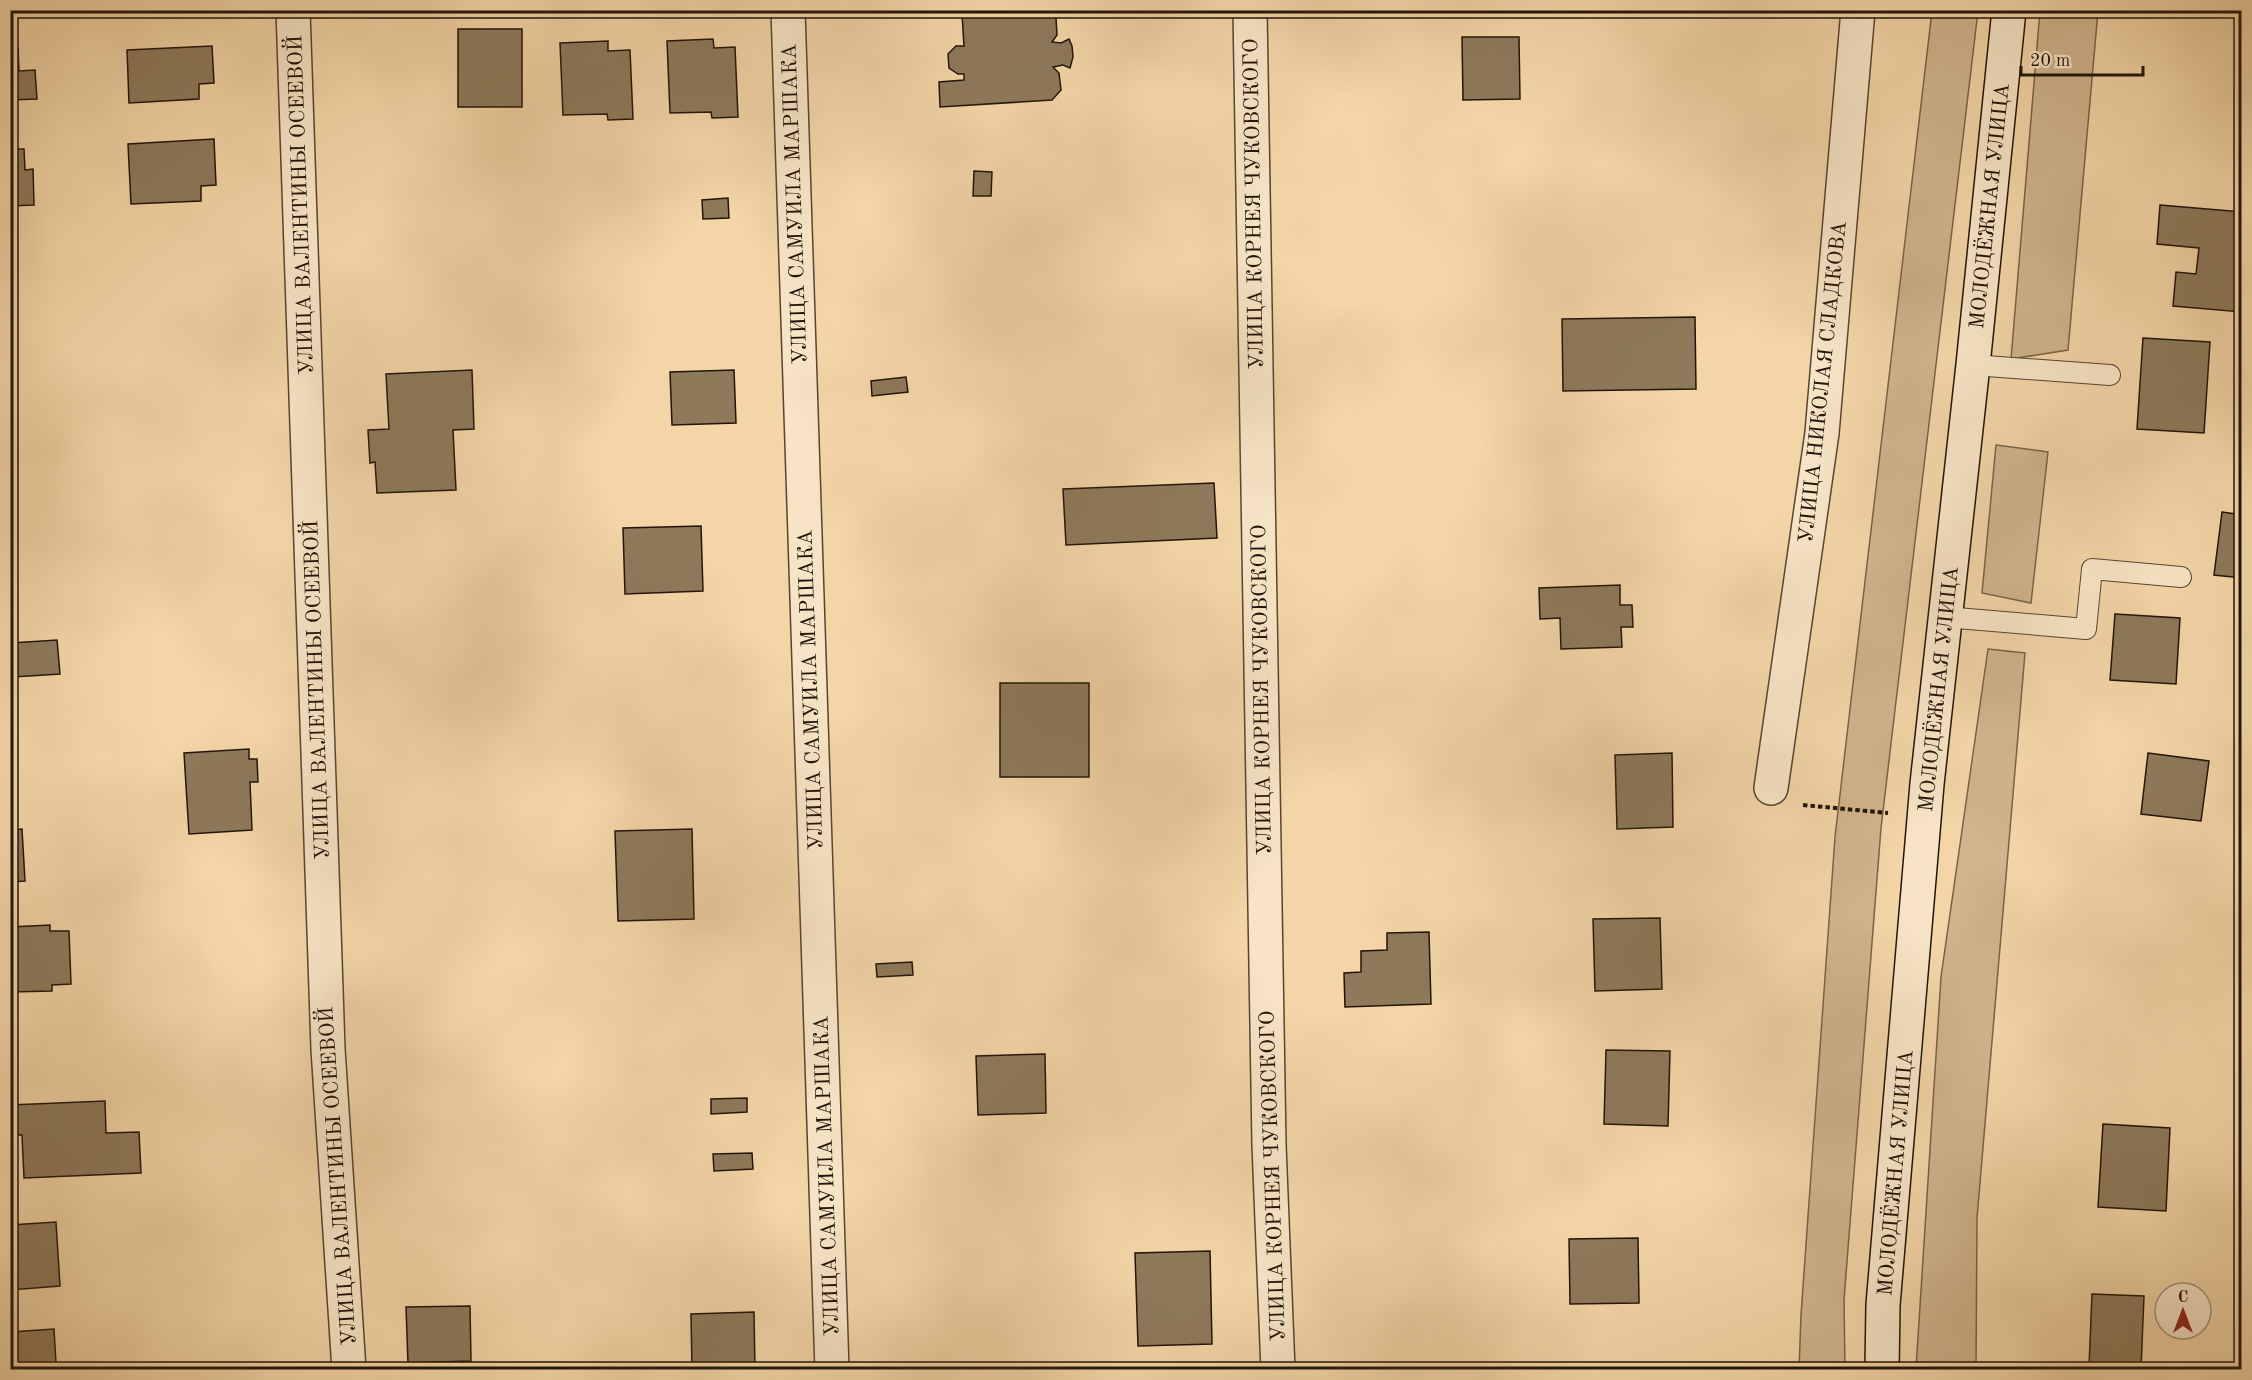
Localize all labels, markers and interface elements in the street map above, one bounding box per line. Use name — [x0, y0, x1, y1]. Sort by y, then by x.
street label: УЛИЦА ВАЛЕНТИНЫ ОСЕЕВОЙ — [280, 35, 318, 375]
street label: УЛИЦА КОРНЕЯ ЧУКОВСКОГО — [1241, 38, 1268, 370]
scale bar — [2021, 39, 2142, 77]
street label: УЛИЦА САМУИЛА МАРШАКА — [779, 43, 812, 365]
text: 20 m — [2030, 52, 2070, 70]
street label: МОЛОДЁЖНАЯ УЛИЦА — [1963, 82, 2014, 330]
street label: УЛИЦА НИКОЛАЯ СЛАДКОВА — [1796, 220, 1851, 544]
street label: УЛИЦА ВАЛЕНТИНЫ ОСЕЕВОЙ — [296, 520, 334, 860]
street label: УЛИЦА КОРНЕЯ ЧУКОВСКОГО — [1249, 524, 1276, 856]
street label: УЛИЦА САМУИЛА МАРШАКА — [795, 529, 828, 851]
street label: МОЛОДЁЖНАЯ УЛИЦА — [1912, 565, 1963, 813]
street label: УЛИЦА ВАЛЕНТИНЫ ОСЕЕВОЙ — [311, 1006, 361, 1347]
street label: УЛИЦА КОРНЕЯ ЧУКОВСКОГО — [1257, 1010, 1290, 1342]
street label: УЛИЦА САМУИЛА МАРШАКА — [811, 1015, 844, 1337]
street label: МОЛОДЁЖНАЯ УЛИЦА — [1871, 1049, 1918, 1297]
north arrow — [2153, 1281, 2213, 1341]
text: С — [2178, 1290, 2188, 1306]

